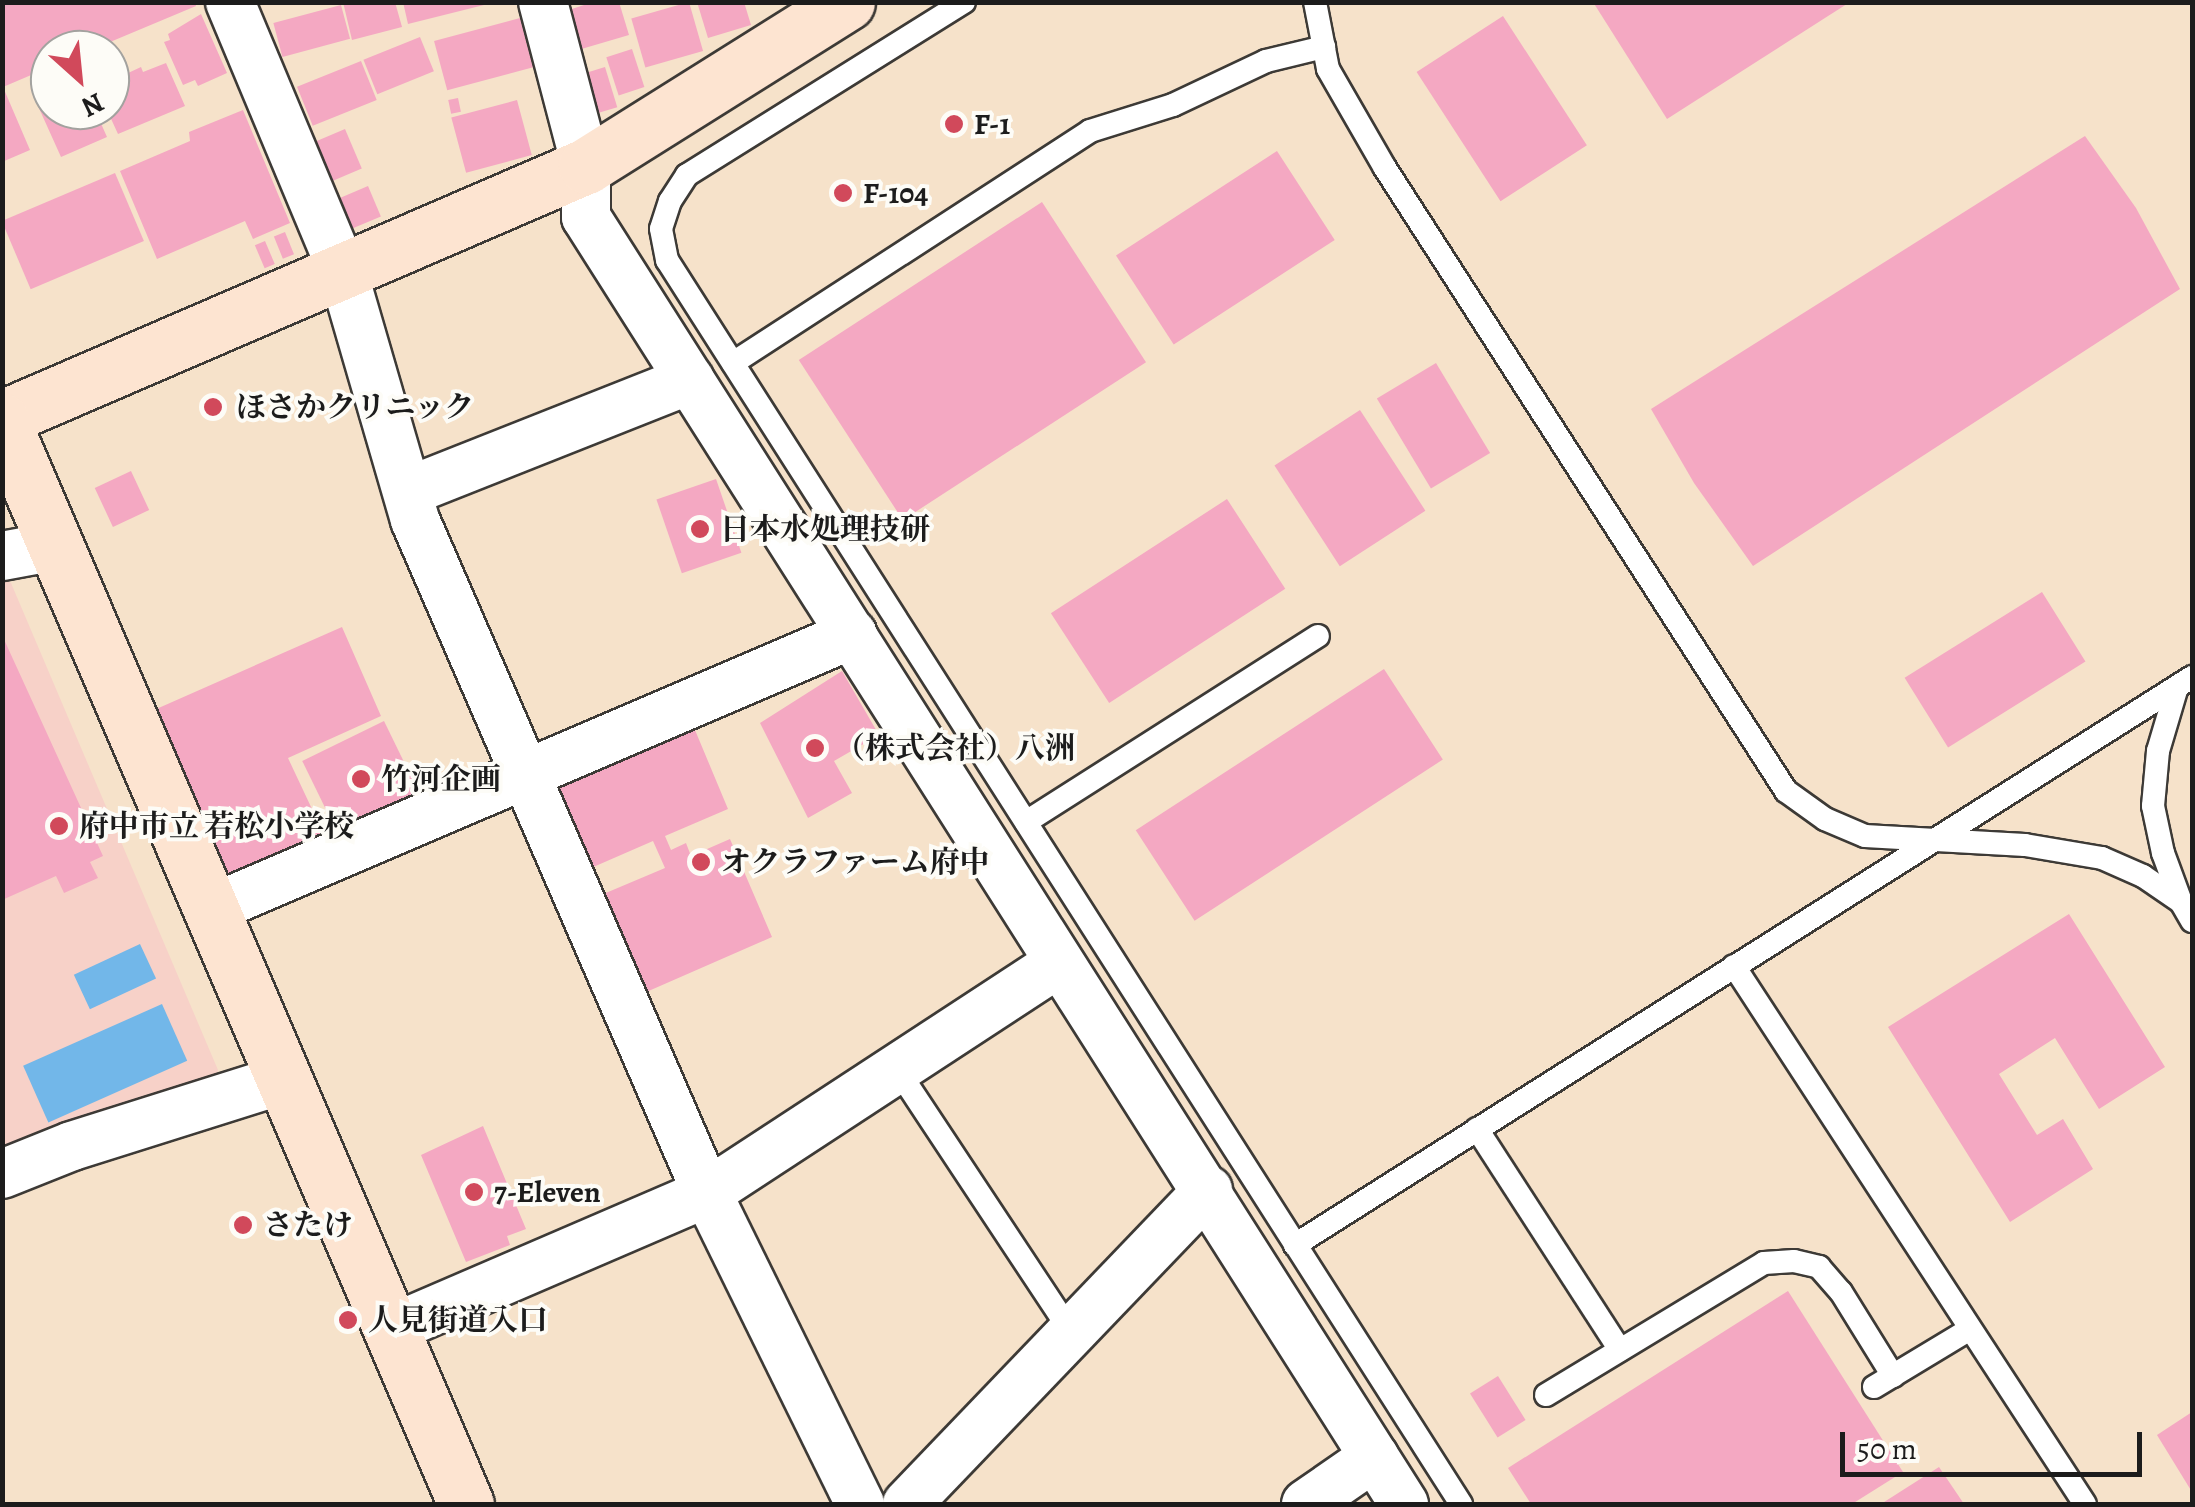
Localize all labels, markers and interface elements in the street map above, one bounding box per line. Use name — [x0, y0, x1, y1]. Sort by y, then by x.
north arrow — [30, 30, 130, 130]
text: N — [75, 83, 110, 127]
place label: F-1 — [974, 106, 1010, 142]
marker: F-1 — [943, 113, 965, 135]
place label: F-104 — [863, 175, 928, 211]
marker: F-104 — [832, 182, 854, 204]
place label: ほさかクリニック — [236, 389, 476, 425]
marker: ほさかクリニック — [200, 394, 226, 420]
place label: 日本水処理技研 — [720, 511, 930, 547]
marker: 日本水処理技研 — [689, 518, 711, 540]
place label: （株式会社）八洲 — [835, 730, 1075, 766]
marker: （株式会社）八洲 — [804, 737, 826, 759]
place label: 竹河企画 — [381, 761, 501, 797]
marker: 竹河企画 — [350, 768, 372, 790]
place label: 府中市立 若松小学校 — [79, 808, 354, 844]
marker: 府中市立 若松小学校 — [48, 815, 70, 837]
place label: オクラファーム府中 — [721, 844, 991, 880]
marker: オクラファーム府中 — [690, 851, 712, 873]
place label: 7-Eleven — [494, 1174, 601, 1210]
marker: 7-Eleven — [463, 1181, 485, 1203]
place label: さたけ — [263, 1207, 353, 1243]
marker: さたけ — [232, 1214, 254, 1236]
place label: 人見街道入口 — [368, 1302, 548, 1338]
marker: 人見街道入口 — [337, 1309, 359, 1331]
scale bar — [1845, 1412, 2148, 1474]
text: 50 m — [1857, 1429, 1917, 1469]

